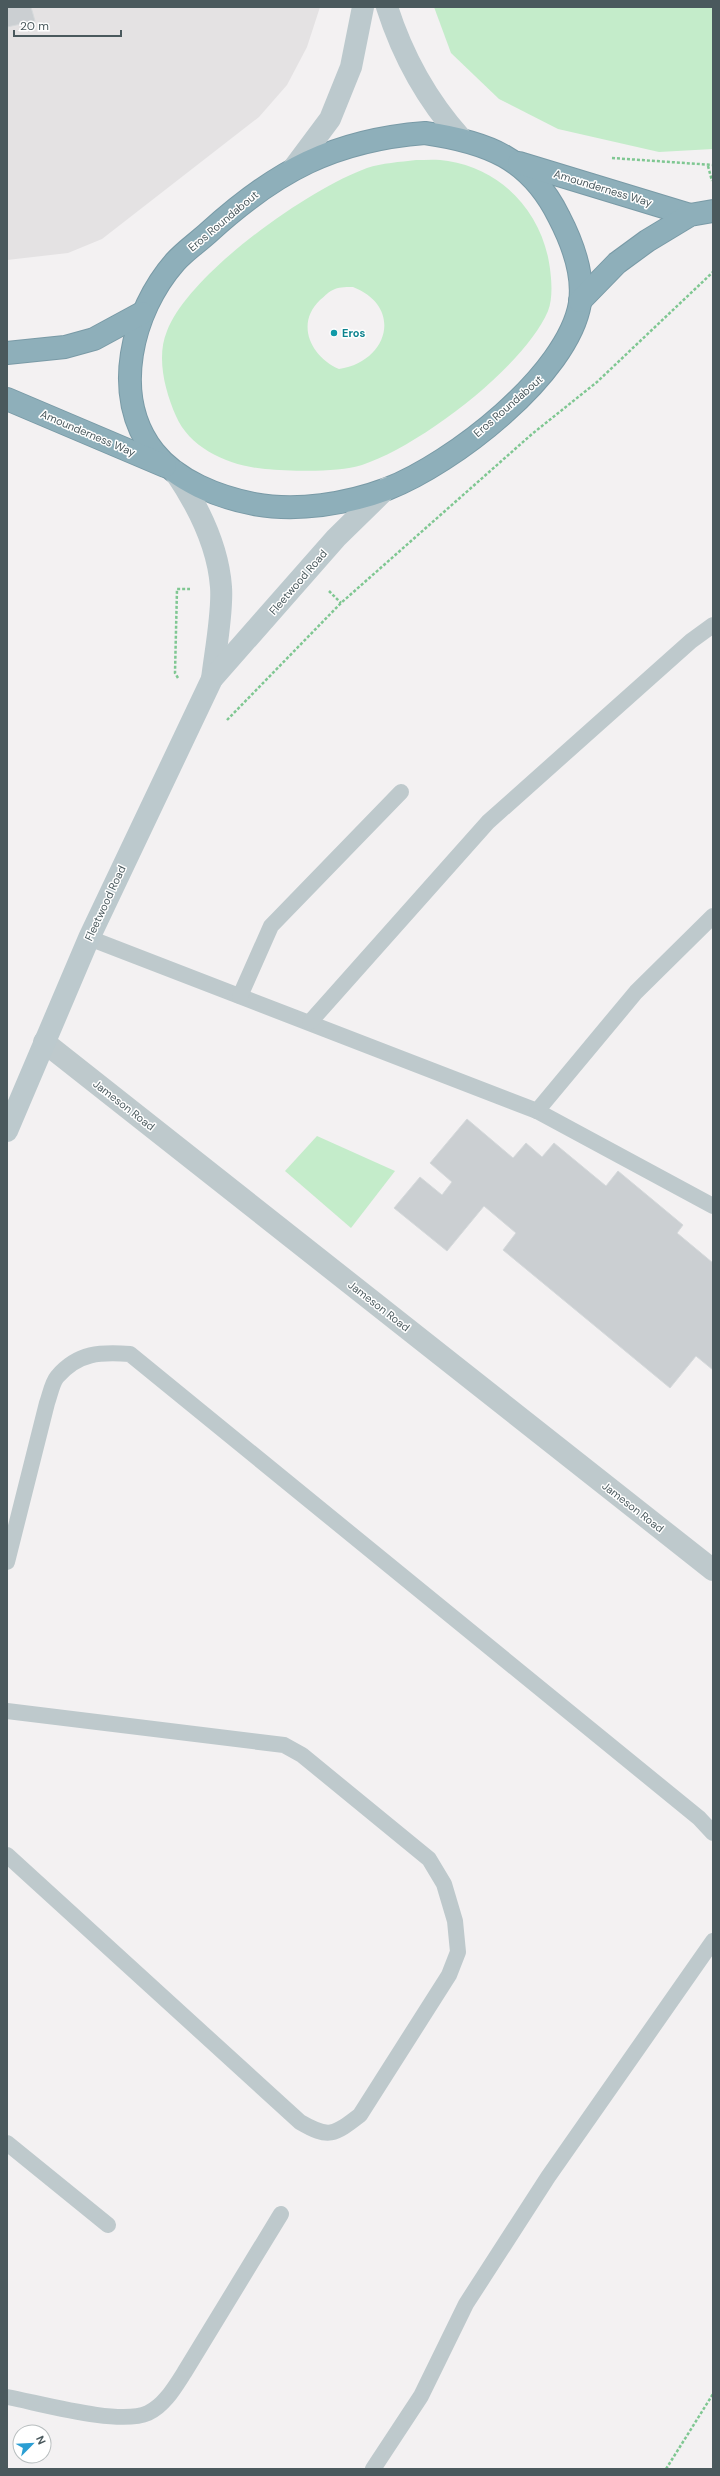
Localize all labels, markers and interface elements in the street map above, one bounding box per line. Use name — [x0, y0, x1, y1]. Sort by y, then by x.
scale bar — [14, 12, 121, 38]
text: 20 m — [20, 18, 49, 34]
street label: Amounderness Way — [552, 166, 654, 210]
street label: Eros Roundabout — [185, 188, 261, 254]
place label: Eros — [342, 326, 366, 340]
marker: Eros — [329, 328, 339, 338]
street label: Eros Roundabout — [470, 372, 546, 440]
street label: Amounderness Way — [38, 407, 138, 459]
street label: Fleetwood Road — [266, 547, 330, 617]
street label: Fleetwood Road — [81, 863, 129, 943]
street label: Jameson Road — [90, 1077, 158, 1133]
street label: Jameson Road — [345, 1278, 413, 1334]
street label: Jameson Road — [599, 1479, 667, 1535]
north arrow — [12, 2424, 52, 2464]
text: N — [33, 2433, 49, 2446]

